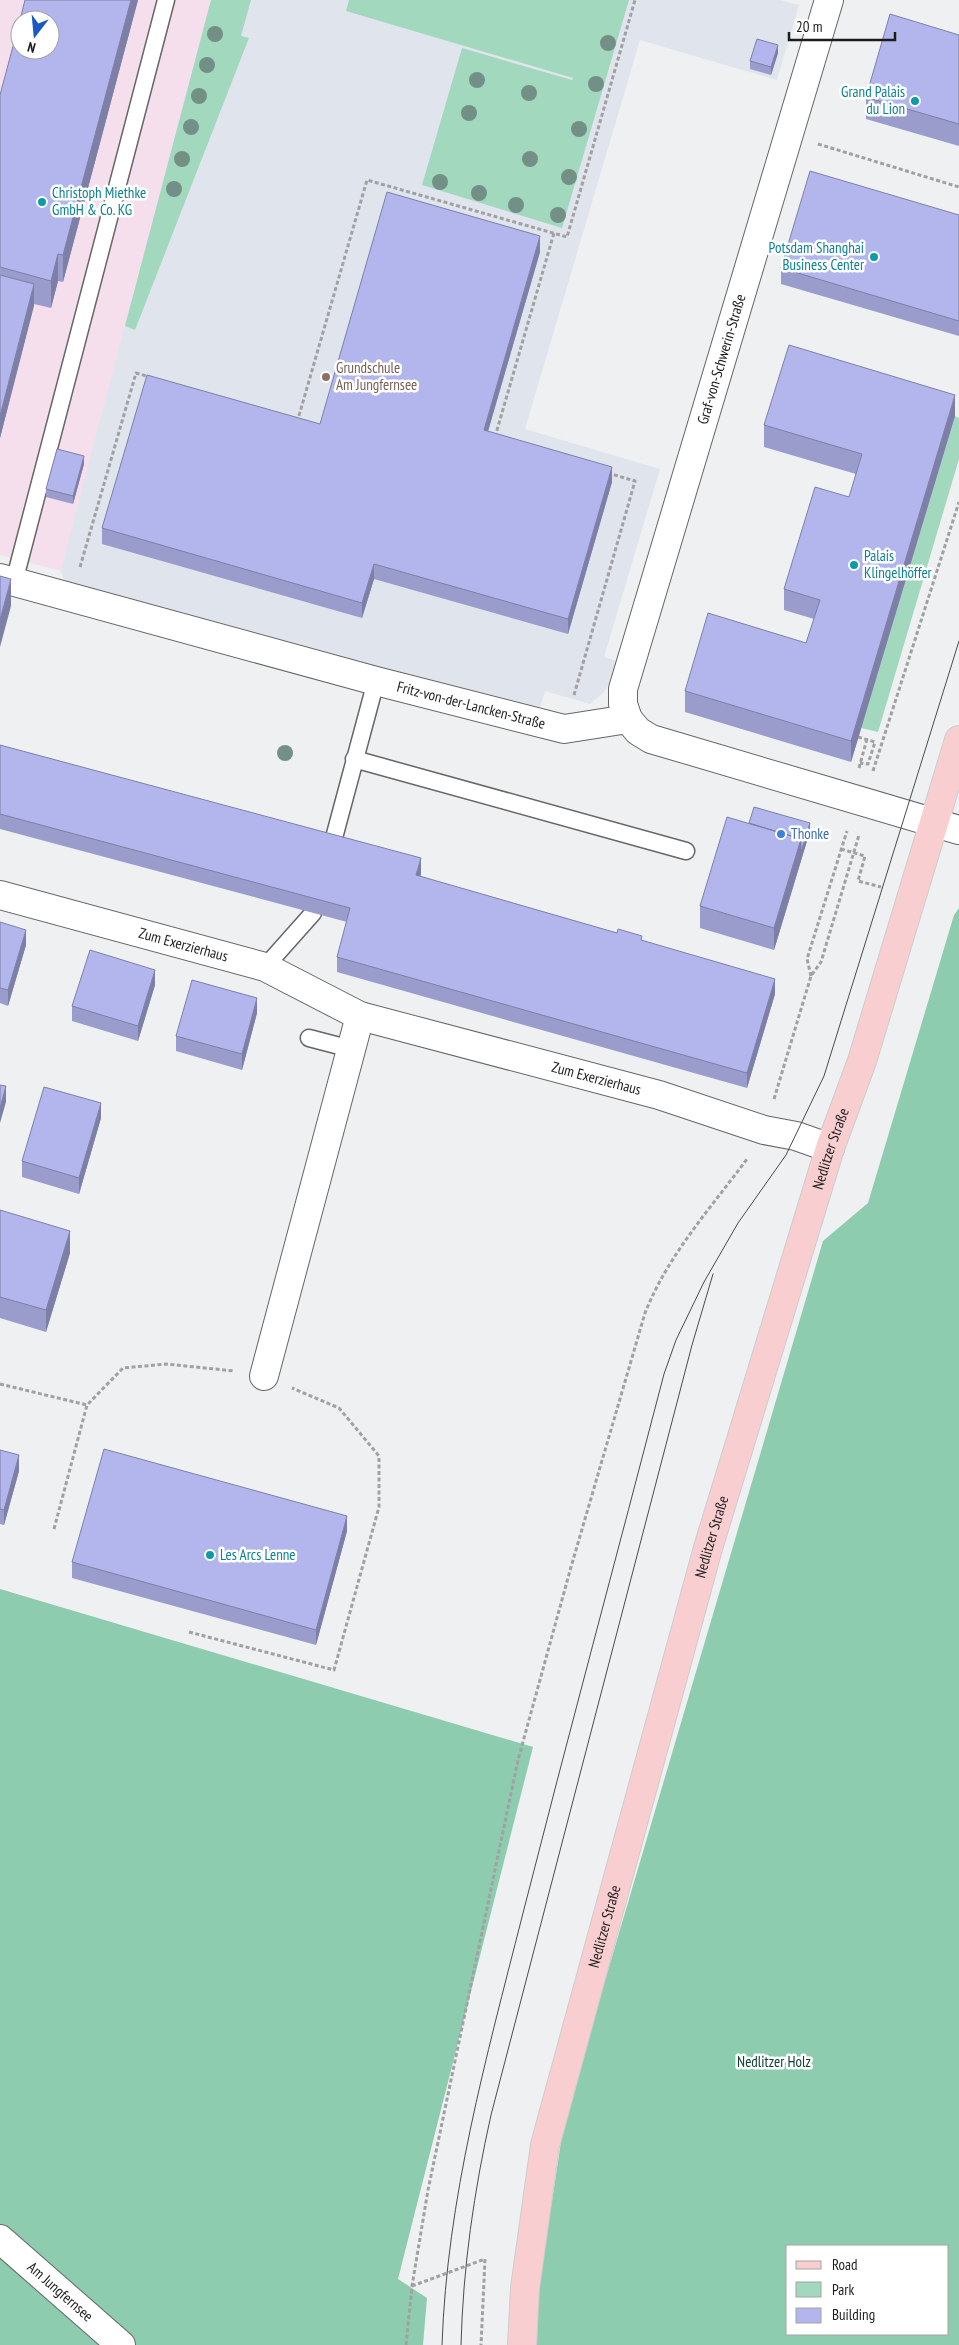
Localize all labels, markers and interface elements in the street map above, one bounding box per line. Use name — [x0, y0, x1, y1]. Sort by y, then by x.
north arrow — [10, 10, 60, 60]
scale bar — [789, 10, 895, 42]
text: 20 m — [796, 17, 822, 36]
text: N — [25, 38, 38, 57]
place label: Grand Palais du Lion — [841, 82, 905, 118]
marker: Grand Palais du Lion — [909, 95, 921, 107]
place label: Christoph Miethke GmbH & Co. KG — [52, 183, 146, 219]
marker: Christoph Miethke GmbH & Co. KG — [36, 196, 48, 208]
place label: Potsdam Shanghai Business Center — [769, 238, 865, 274]
marker: Potsdam Shanghai Business Center — [868, 251, 880, 263]
street label: Graf-von-Schwerin-Straße — [693, 292, 750, 426]
place label: Grundschule Am Jungfernsee — [336, 358, 417, 394]
marker: Grundschule Am Jungfernsee — [320, 371, 332, 383]
place label: Palais Klingelhöffer — [864, 546, 933, 582]
marker: Palais Klingelhöffer — [848, 559, 860, 571]
street label: Fritz-von-der-Lancken-Straße — [395, 677, 547, 733]
place label: Thonke — [791, 824, 829, 843]
marker: Thonke — [775, 828, 787, 840]
street label: Zum Exerzierhaus — [137, 923, 230, 966]
street label: Zum Exerzierhaus — [550, 1057, 643, 1099]
street label: Nedlitzer Straße — [808, 1105, 853, 1192]
street label: Nedlitzer Straße — [690, 1493, 732, 1580]
place label: Les Arcs Lenne — [220, 1545, 296, 1564]
marker: Les Arcs Lenne — [204, 1549, 216, 1561]
street label: Nedlitzer Straße — [584, 1883, 624, 1970]
park label: Nedlitzer Holz — [737, 2052, 811, 2071]
legend — [786, 2245, 949, 2335]
text: Road — [832, 2255, 858, 2274]
street label: Am Jungfernsee — [24, 2257, 97, 2325]
text: Park — [832, 2280, 854, 2299]
text: Building — [832, 2305, 875, 2324]

